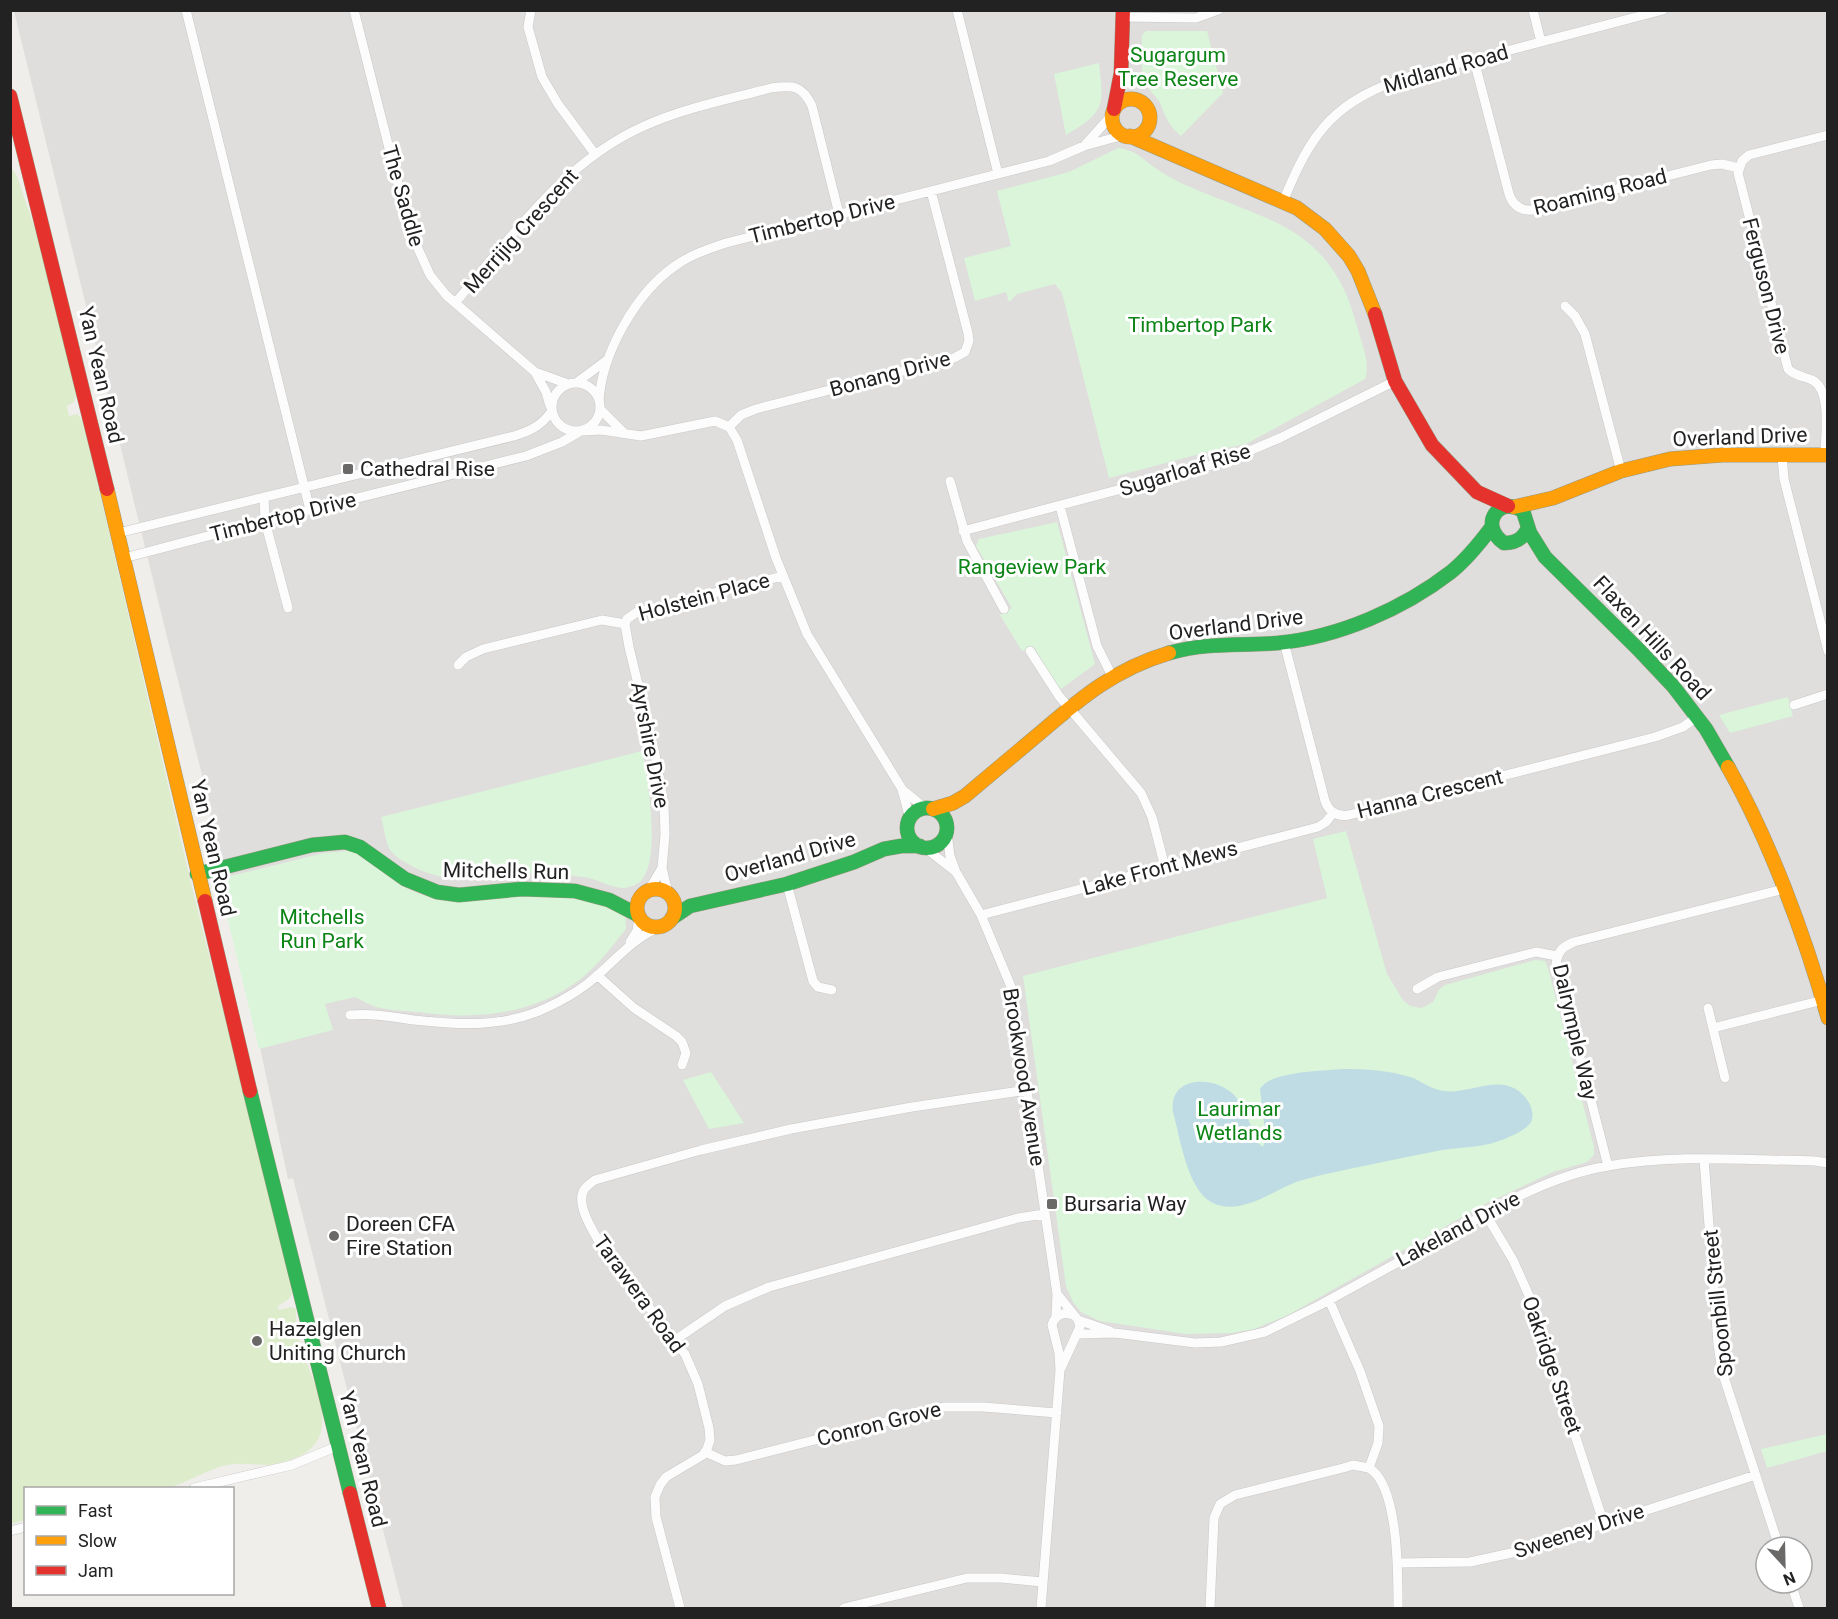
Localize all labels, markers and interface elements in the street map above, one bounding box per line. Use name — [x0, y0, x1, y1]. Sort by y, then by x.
street label: Midland Road — [1381, 40, 1511, 98]
park label: Sugargum Tree Reserve — [1118, 43, 1238, 91]
street label: The Saddle — [377, 143, 429, 249]
street label: Merrijig Crescent — [459, 164, 583, 298]
street label: Roaming Road — [1531, 164, 1669, 220]
street label: Timbertop Drive — [747, 189, 897, 249]
street label: Ferguson Drive — [1737, 215, 1795, 357]
street label: Yan Yean Road — [74, 304, 128, 446]
park label: Timbertop Park — [1128, 313, 1273, 337]
street label: Bonang Drive — [827, 346, 953, 402]
street label: Overland Drive — [1672, 423, 1808, 451]
street label: Sugarloaf Rise — [1117, 439, 1253, 501]
place label: Cathedral Rise — [360, 457, 495, 481]
marker: Cathedral Rise — [341, 462, 355, 476]
street label: Timbertop Drive — [208, 487, 358, 547]
park label: Rangeview Park — [958, 555, 1107, 579]
street label: Holstein Place — [636, 568, 772, 626]
street label: Flaxen Hills Road — [1588, 571, 1716, 705]
street label: Overland Drive — [1167, 605, 1305, 645]
street label: Ayrshire Drive — [626, 680, 674, 810]
street label: Hanna Crescent — [1355, 764, 1506, 824]
street label: Yan Yean Road — [186, 777, 240, 919]
street label: Overland Drive — [722, 827, 858, 887]
street label: Lake Front Mews — [1080, 836, 1240, 900]
street label: Mitchells Run — [443, 858, 569, 884]
park label: Mitchells Run Park — [279, 905, 365, 953]
street label: Dalrymple Way — [1548, 962, 1602, 1102]
street label: Brookwood Avenue — [998, 986, 1050, 1168]
park label: Laurimar Wetlands — [1195, 1097, 1283, 1145]
street label: Lakeland Drive — [1392, 1186, 1524, 1272]
place label: Bursaria Way — [1064, 1192, 1186, 1216]
marker: Bursaria Way — [1045, 1197, 1059, 1211]
place label: Doreen CFA Fire Station — [346, 1212, 455, 1260]
street label: Spoonbill Street — [1698, 1228, 1738, 1378]
marker: Doreen CFA Fire Station — [327, 1229, 341, 1243]
street label: Tarawera Road — [588, 1231, 690, 1357]
street label: Oakridge Street — [1517, 1293, 1587, 1437]
place label: Hazelglen Uniting Church — [269, 1317, 406, 1365]
marker: Hazelglen Uniting Church — [250, 1334, 264, 1348]
street label: Yan Yean Road — [334, 1388, 392, 1530]
street label: Conron Grove — [814, 1397, 944, 1451]
legend — [24, 1487, 234, 1595]
street label: Sweeney Drive — [1511, 1499, 1647, 1563]
text: Fast — [78, 1500, 113, 1521]
text: Slow — [78, 1530, 117, 1551]
north arrow — [1754, 1535, 1814, 1595]
text: Jam — [78, 1560, 114, 1581]
text: N — [1781, 1568, 1798, 1589]

